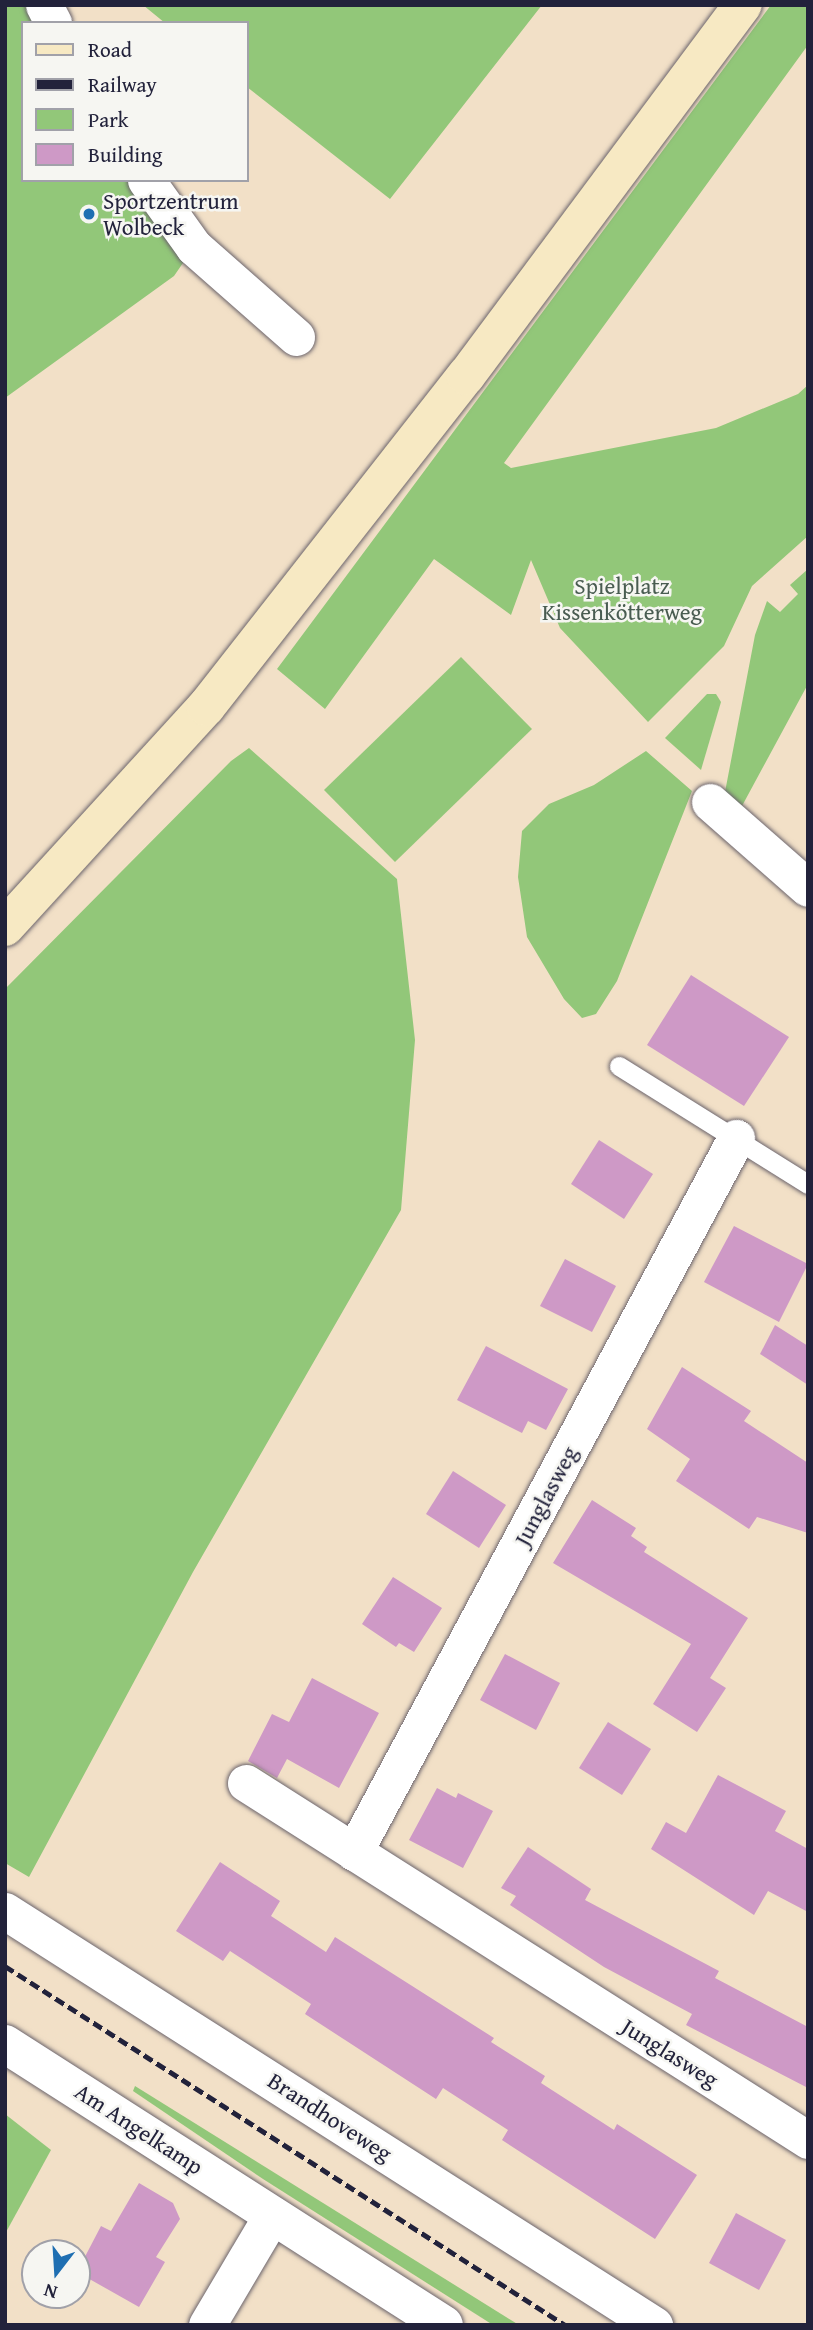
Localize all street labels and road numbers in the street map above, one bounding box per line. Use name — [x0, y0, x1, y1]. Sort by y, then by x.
street label: Junglasweg — [508, 1442, 584, 1550]
street label: Junglasweg — [617, 2013, 723, 2093]
street label: Brandhoveweg — [263, 2067, 397, 2167]
street label: Am Angelkamp — [70, 2077, 208, 2181]

